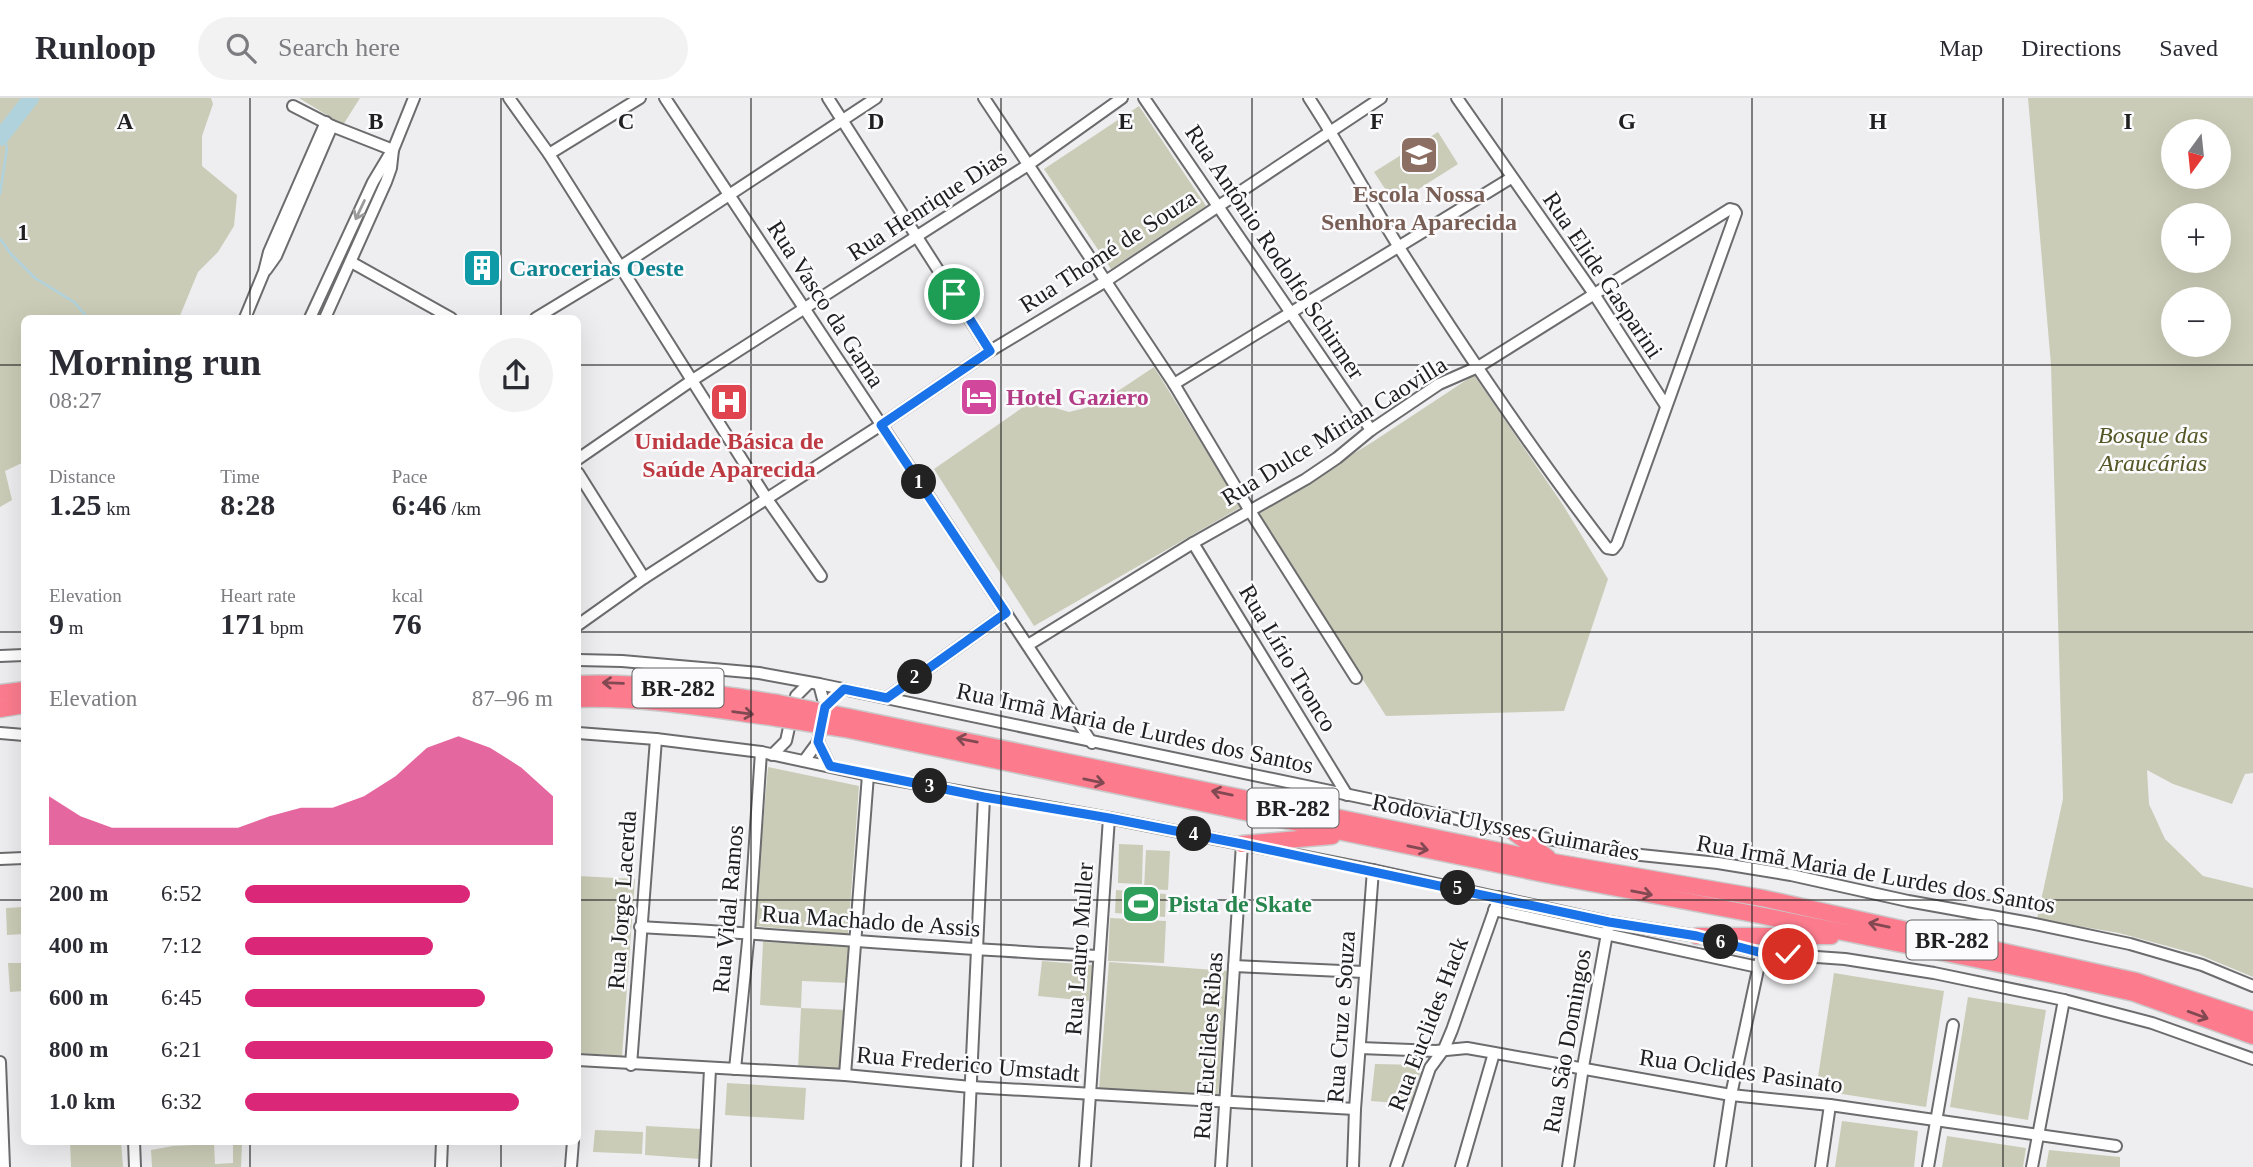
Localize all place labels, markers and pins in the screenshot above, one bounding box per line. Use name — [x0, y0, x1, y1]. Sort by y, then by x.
school or university icon: Escola Nossa Senhora Aparecida — [1398, 134, 1440, 176]
place label: Escola Nossa Senhora Aparecida — [1321, 181, 1517, 235]
building icon: Carocerias Oeste — [461, 247, 503, 289]
place label: Carocerias Oeste — [509, 255, 684, 281]
pin — [924, 264, 984, 324]
hotel icon: Hotel Gaziero — [958, 376, 1000, 418]
hospital icon: Unidade Básica de Saúde Aparecida — [708, 381, 750, 423]
place label: Hotel Gaziero — [1006, 384, 1149, 410]
place label: Unidade Básica de Saúde Aparecida — [634, 428, 824, 482]
pin: 1 — [902, 464, 936, 500]
pin: 2 — [898, 660, 932, 694]
pin: 3 — [912, 768, 948, 804]
pin: 4 — [1176, 816, 1212, 852]
pin: 5 — [1440, 870, 1476, 906]
sports icon: Pista de Skate — [1120, 883, 1162, 925]
place label: Pista de Skate — [1168, 891, 1312, 917]
pin: 6 — [1704, 924, 1738, 960]
pin — [1758, 924, 1818, 984]

